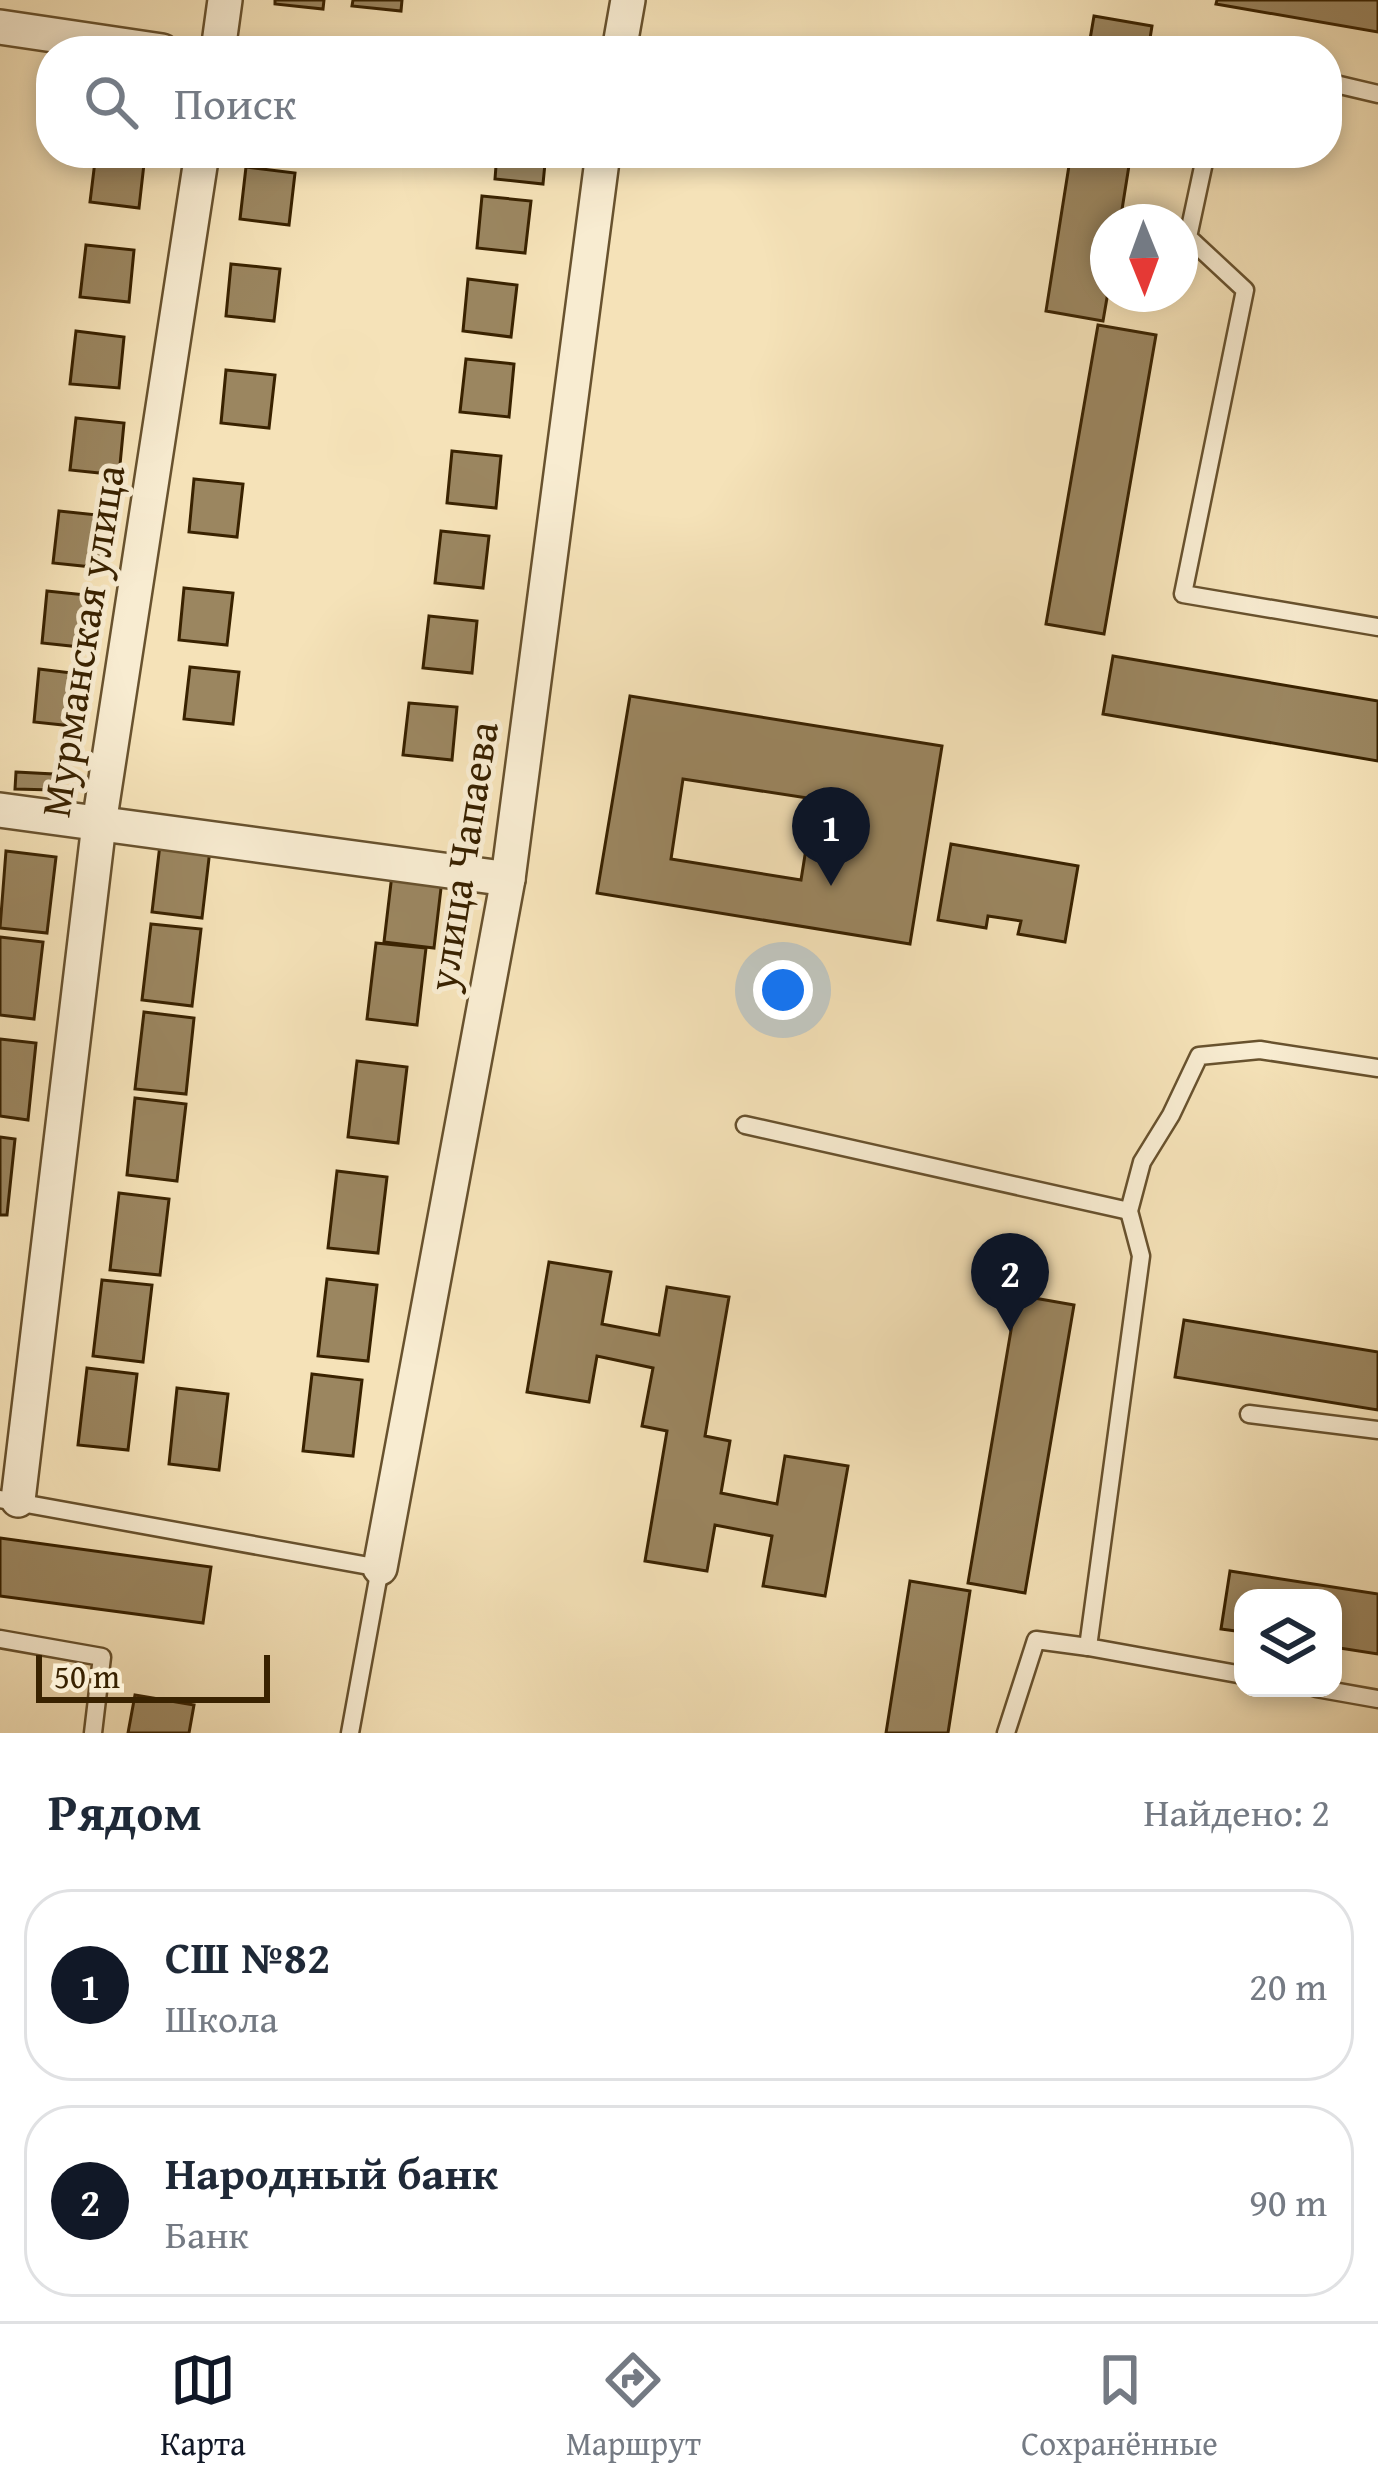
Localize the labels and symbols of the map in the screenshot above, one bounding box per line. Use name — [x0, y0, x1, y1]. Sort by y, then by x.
north arrow — [1090, 204, 1198, 312]
street label: Мурманская улица — [24, 460, 139, 821]
street label: улица Чапаева — [410, 717, 513, 996]
pin: 1 — [792, 787, 870, 886]
your location — [753, 960, 813, 1020]
pin: 2 — [971, 1233, 1049, 1332]
scale bar — [36, 1649, 270, 1702]

